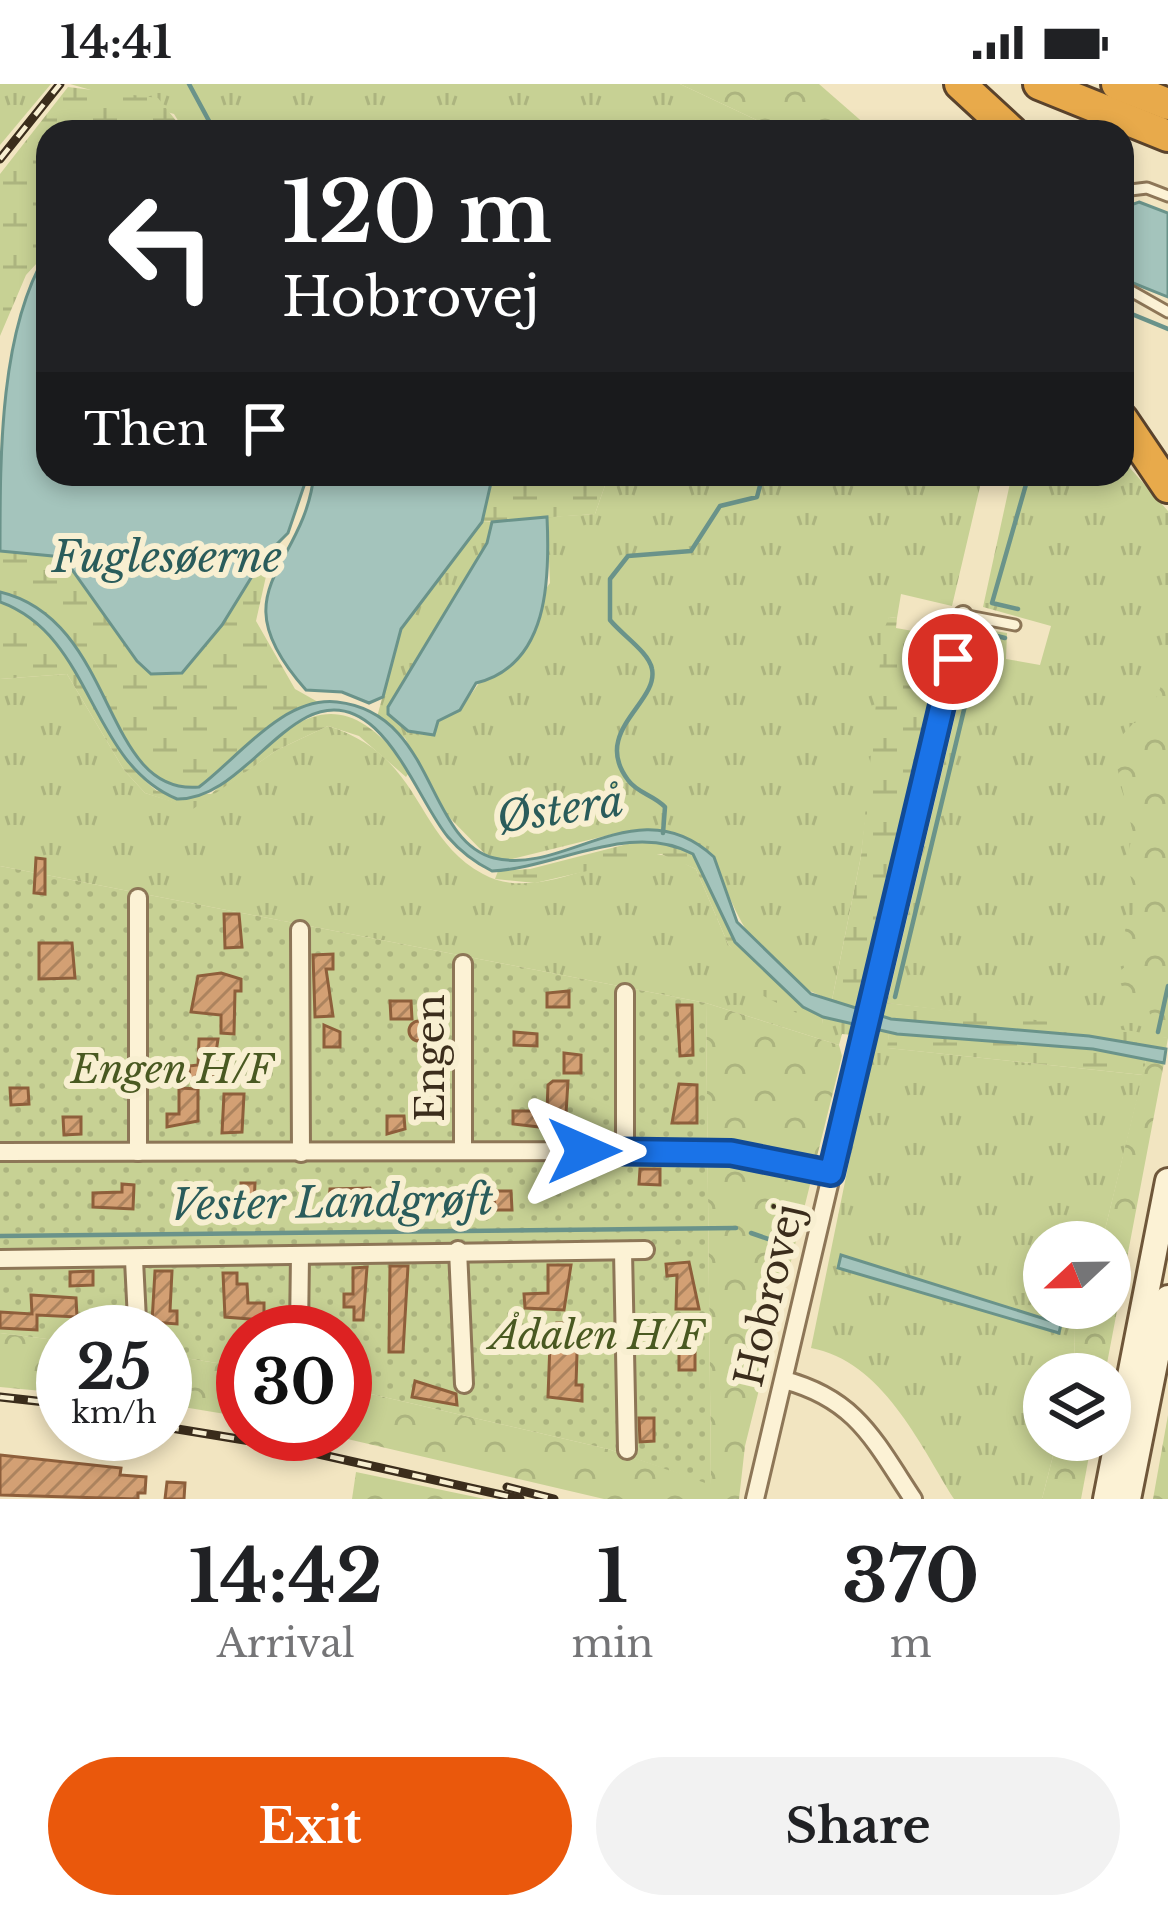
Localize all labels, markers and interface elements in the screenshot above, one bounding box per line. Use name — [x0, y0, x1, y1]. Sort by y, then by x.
text: 14:41 — [60, 14, 172, 70]
text: 120 m — [282, 161, 552, 265]
icon: left — [84, 168, 240, 324]
text: Hobrovej — [282, 264, 540, 331]
icon: arrive — [232, 396, 298, 462]
text: Then — [84, 401, 208, 457]
water label: Fuglesøerne — [50, 531, 282, 583]
pin — [902, 608, 1004, 710]
icon: arrive — [920, 626, 986, 692]
water label: Østerå — [493, 774, 627, 844]
street label: Engen — [406, 994, 455, 1122]
park label: Engen H/F — [69, 1045, 276, 1094]
position arrow — [521, 1088, 647, 1214]
water label: Vester Landgrøft — [170, 1173, 495, 1231]
street label: Hobrovej — [724, 1199, 814, 1391]
north arrow — [1023, 1221, 1131, 1329]
map controls — [1023, 1221, 1131, 1461]
speed limit sign: 30 — [216, 1305, 372, 1461]
park label: Ådalen H/F — [485, 1311, 706, 1360]
text: 25 — [77, 1331, 151, 1405]
button: layers — [1023, 1353, 1131, 1461]
text: km/h — [71, 1394, 157, 1431]
text: 14:42 — [189, 1532, 383, 1621]
text: 1 — [597, 1532, 628, 1621]
text: 370 — [842, 1532, 979, 1621]
text: Arrival — [217, 1619, 355, 1668]
text: min — [571, 1619, 653, 1668]
text: m — [890, 1619, 932, 1668]
button: Exit — [48, 1757, 572, 1895]
button: Share — [596, 1757, 1120, 1895]

